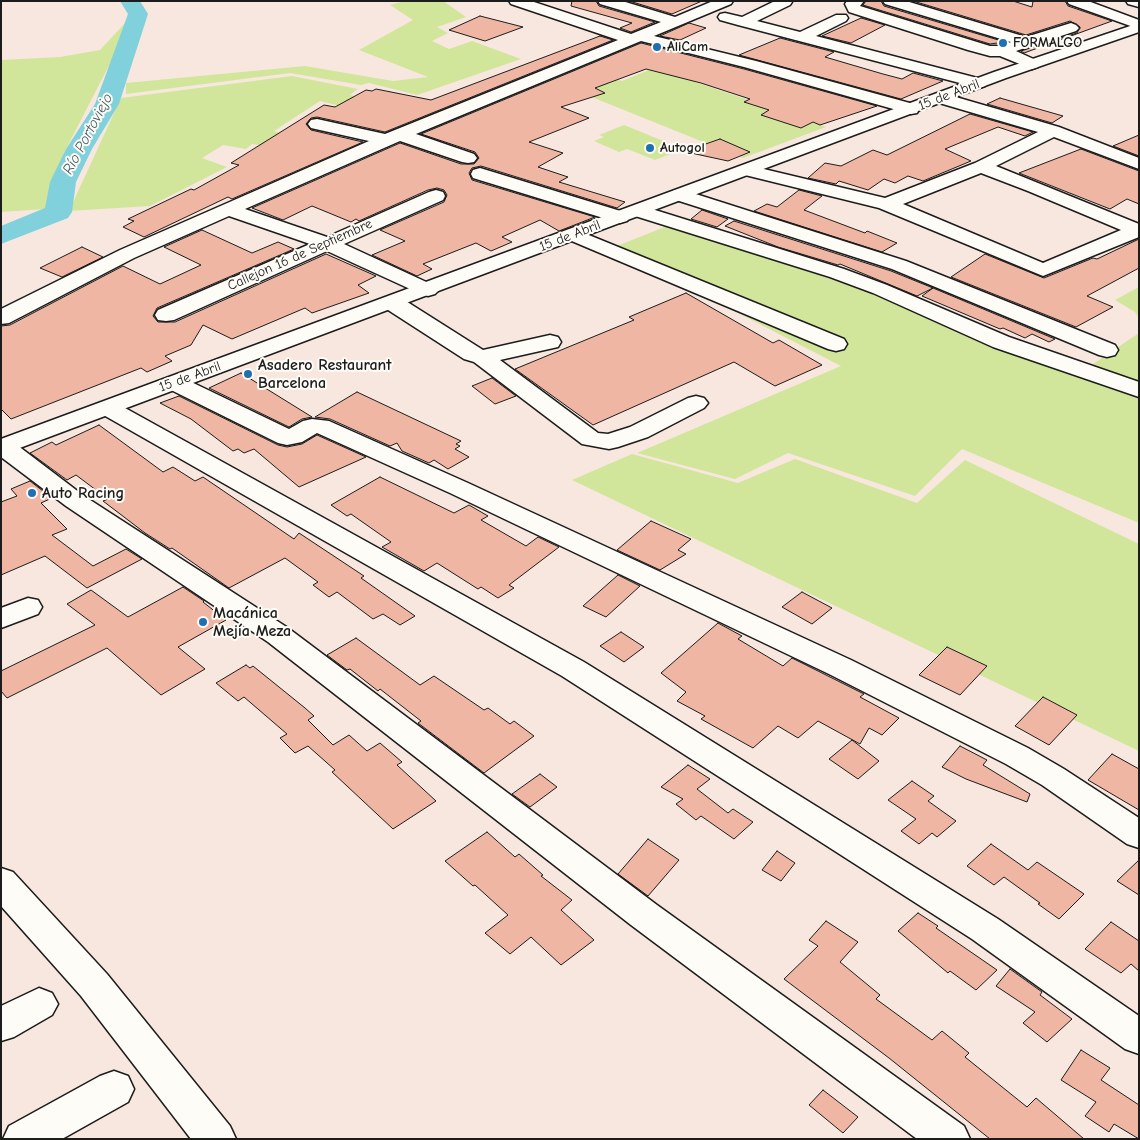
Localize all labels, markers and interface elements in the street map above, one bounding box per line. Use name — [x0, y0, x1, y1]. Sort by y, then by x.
place label: FORMALGO — [1013, 35, 1082, 51]
marker: FORMALGO — [997, 37, 1009, 49]
place label: AliCam — [667, 39, 708, 55]
marker: AliCam — [651, 41, 663, 53]
street label: 15 de Abril — [916, 76, 982, 114]
water label: Río Portoviejo — [59, 91, 117, 177]
place label: Autogol — [660, 140, 705, 156]
marker: Autogol — [644, 142, 656, 154]
street label: Callejon 16 de Septiembre — [225, 215, 375, 295]
street label: 15 de Abril — [537, 217, 603, 255]
place label: Asadero Restaurant Barcelona — [258, 355, 391, 393]
street label: 15 de Abril — [157, 358, 223, 396]
marker: Asadero Restaurant Barcelona — [242, 368, 254, 380]
place label: Auto Racing — [42, 483, 124, 503]
marker: Auto Racing — [26, 487, 38, 499]
place label: Macánica Mejía Meza — [213, 603, 291, 641]
marker: Macánica Mejía Meza — [197, 616, 209, 628]

